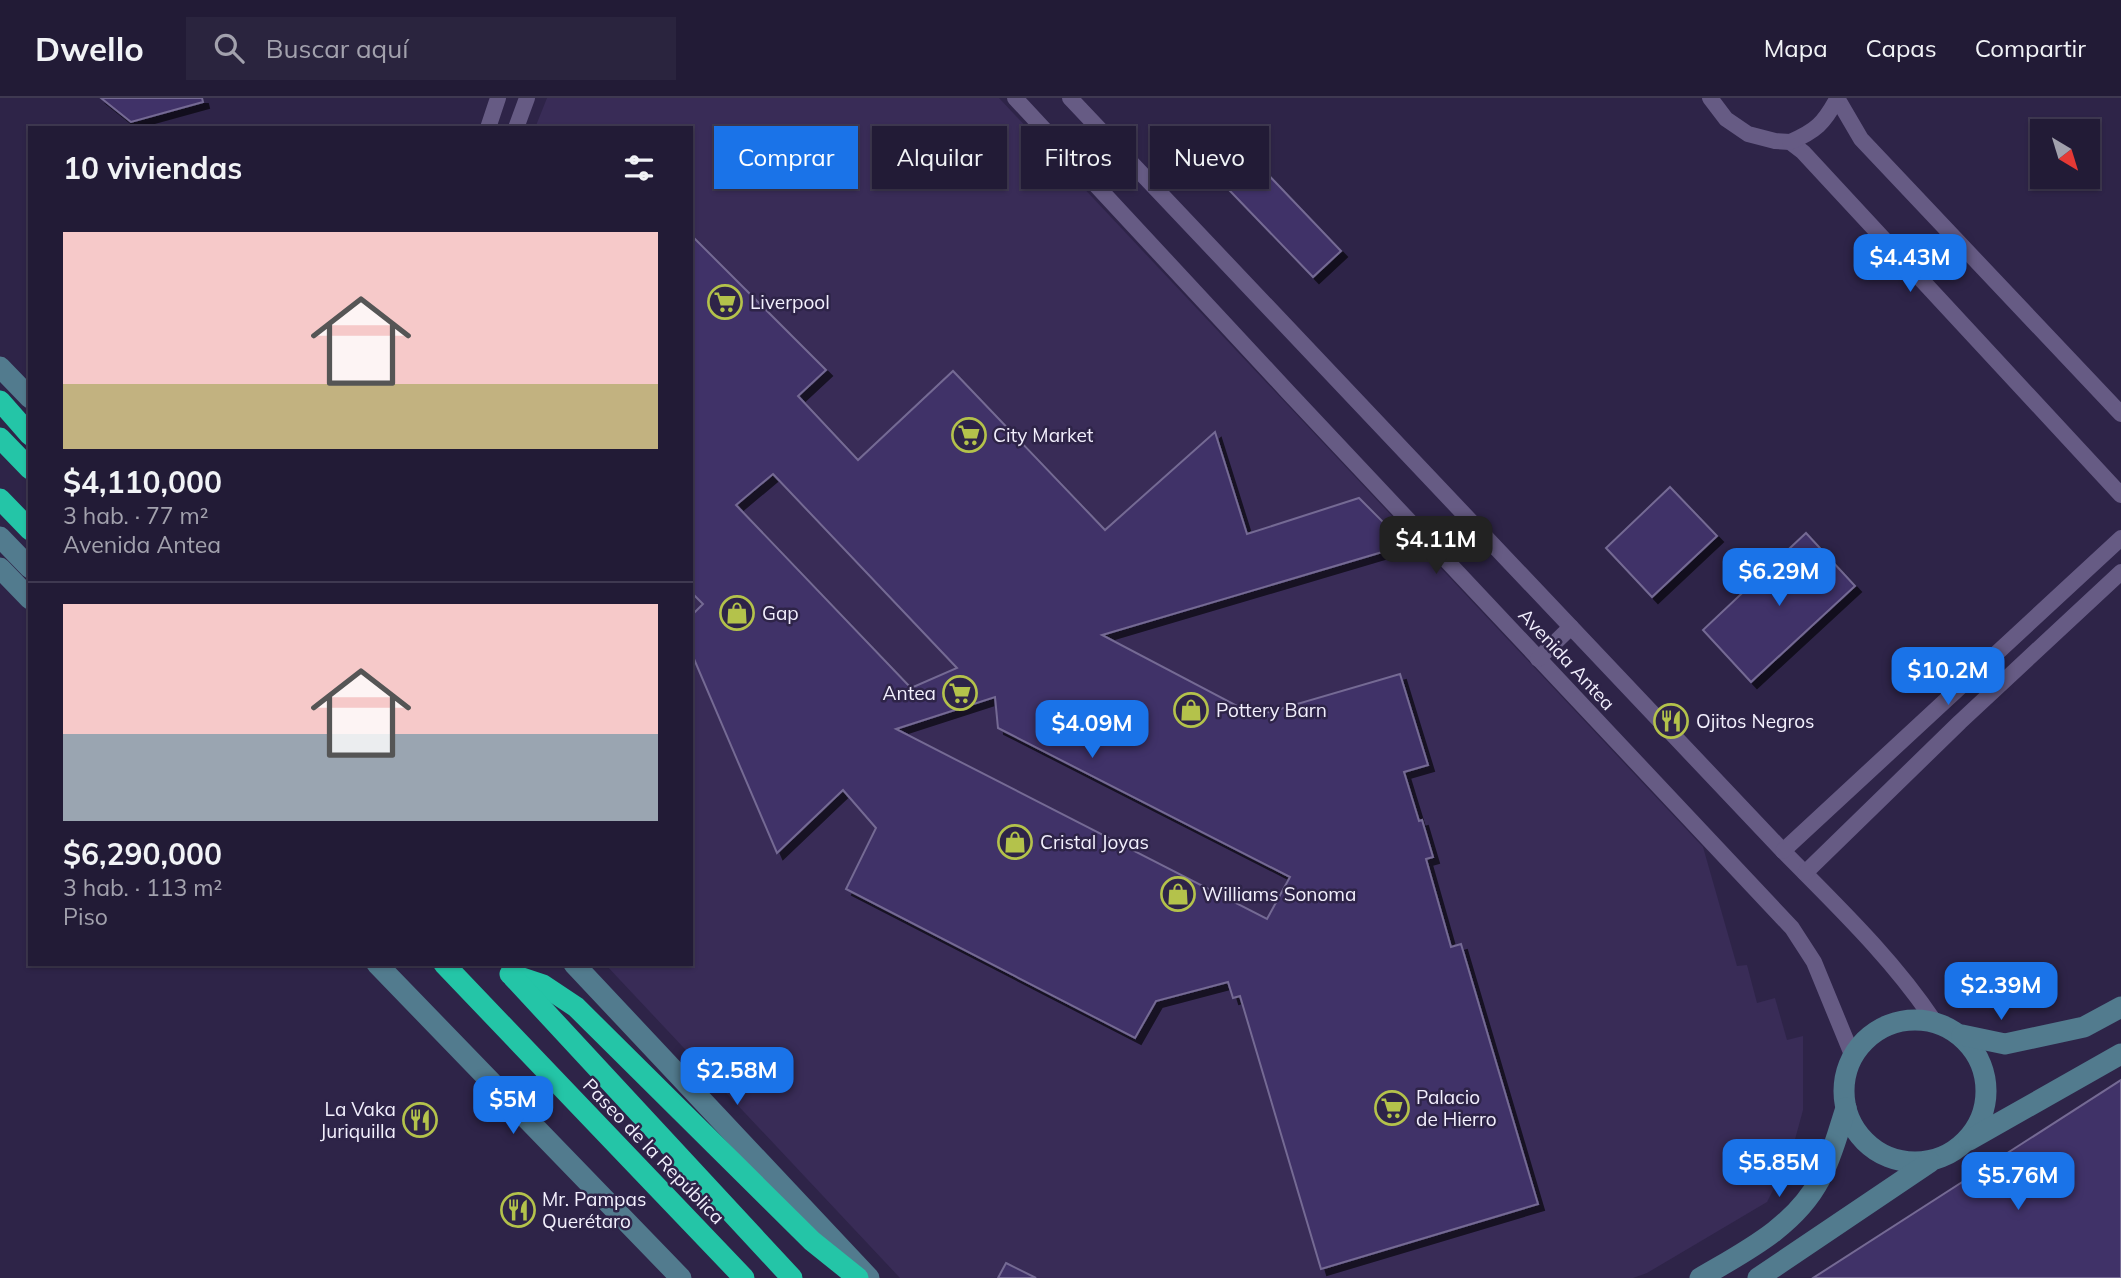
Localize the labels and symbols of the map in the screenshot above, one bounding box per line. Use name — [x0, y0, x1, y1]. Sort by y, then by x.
north arrow — [2030, 119, 2100, 189]
pin: $4.43M — [1853, 234, 1967, 294]
supermarket icon: Liverpool — [706, 283, 744, 321]
place label: Liverpool — [750, 290, 830, 314]
supermarket icon: City Market — [950, 416, 988, 454]
place label: City Market — [993, 423, 1094, 447]
pin: $4.11M — [1379, 517, 1493, 576]
pin: $6.29M — [1722, 548, 1836, 608]
shop icon: Gap — [718, 594, 756, 632]
place label: Gap — [762, 601, 799, 625]
street label: Avenida Antea — [1514, 603, 1620, 715]
pin: $10.2M — [1891, 648, 2005, 707]
supermarket icon: Antea — [941, 674, 979, 712]
place label: Antea — [883, 681, 936, 705]
shop icon: Pottery Barn — [1172, 691, 1210, 729]
place label: Pottery Barn — [1216, 698, 1327, 722]
pin: $4.09M — [1035, 700, 1149, 760]
restaurant icon: Ojitos Negros — [1652, 702, 1690, 740]
place label: Ojitos Negros — [1696, 709, 1815, 733]
shop icon: Cristal Joyas — [996, 823, 1034, 861]
place label: Cristal Joyas — [1040, 830, 1149, 854]
shop icon: Williams Sonoma — [1159, 875, 1197, 913]
place label: Williams Sonoma — [1202, 882, 1356, 906]
pin: $2.39M — [1944, 962, 2058, 1022]
pin: $2.58M — [680, 1048, 794, 1107]
street label: Paseo de la República — [578, 1073, 730, 1229]
pin: $5M — [479, 1076, 547, 1136]
place label: Palacio de Hierro — [1416, 1085, 1497, 1131]
supermarket icon: Palacio de Hierro — [1373, 1089, 1411, 1127]
place label: La Vaka Juriquilla — [320, 1097, 396, 1143]
restaurant icon: La Vaka Juriquilla — [401, 1101, 439, 1139]
pin: $5.85M — [1722, 1140, 1836, 1199]
pin: $5.76M — [1961, 1152, 2075, 1212]
place label: Mr. Pampas Querétaro — [542, 1187, 646, 1233]
restaurant icon: Mr. Pampas Querétaro — [499, 1191, 537, 1229]

